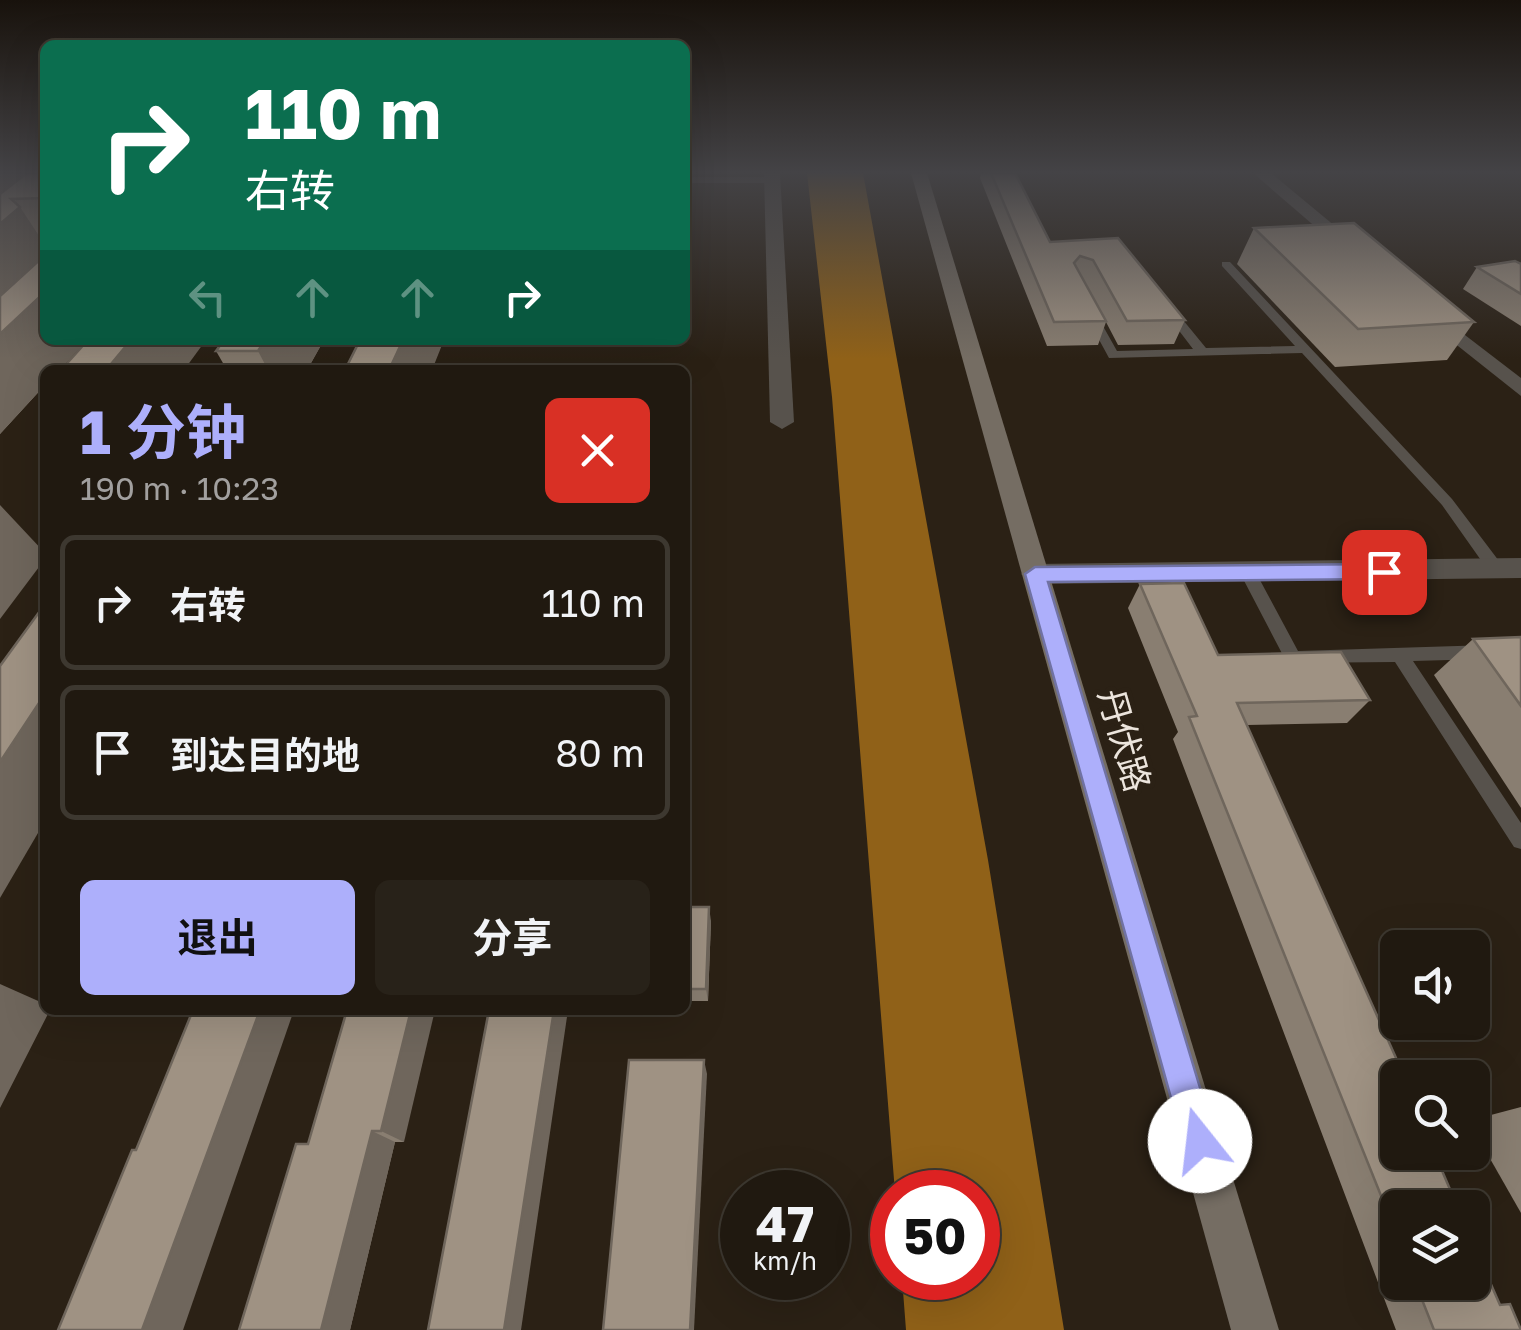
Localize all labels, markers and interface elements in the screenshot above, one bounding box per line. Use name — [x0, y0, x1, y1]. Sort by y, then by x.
text: 110 m — [245, 70, 441, 154]
icon: right — [80, 80, 210, 210]
text: 右转 — [245, 163, 335, 217]
icon: left — [180, 270, 235, 325]
icon: ahead — [285, 270, 340, 325]
icon: ahead — [390, 270, 445, 325]
icon: right — [495, 270, 550, 325]
text: 1 分钟 — [80, 395, 246, 467]
button: close — [545, 398, 650, 503]
text: 190 m · 10:23 — [80, 469, 279, 507]
pin — [1342, 530, 1427, 615]
icon: arrive — [1357, 545, 1412, 600]
icon: right — [85, 575, 140, 630]
text: 110 m — [541, 580, 645, 625]
text: 右转 — [170, 582, 246, 627]
street label: 丹伏路 — [1090, 684, 1160, 796]
icon: arrive — [85, 725, 140, 780]
text: 80 m — [555, 730, 645, 775]
text: 到达目的地 — [170, 732, 360, 777]
button: 退出 — [80, 880, 355, 995]
button: 分享 — [375, 880, 650, 995]
map controls — [1380, 930, 1490, 1300]
button: sound — [1380, 930, 1490, 1040]
button: search — [1380, 1060, 1490, 1170]
position arrow — [1148, 1089, 1252, 1193]
speed limit sign: 50 — [870, 1170, 1000, 1300]
button: layers — [1380, 1190, 1490, 1300]
text: 47 — [756, 1193, 814, 1253]
text: km/h — [753, 1245, 817, 1276]

